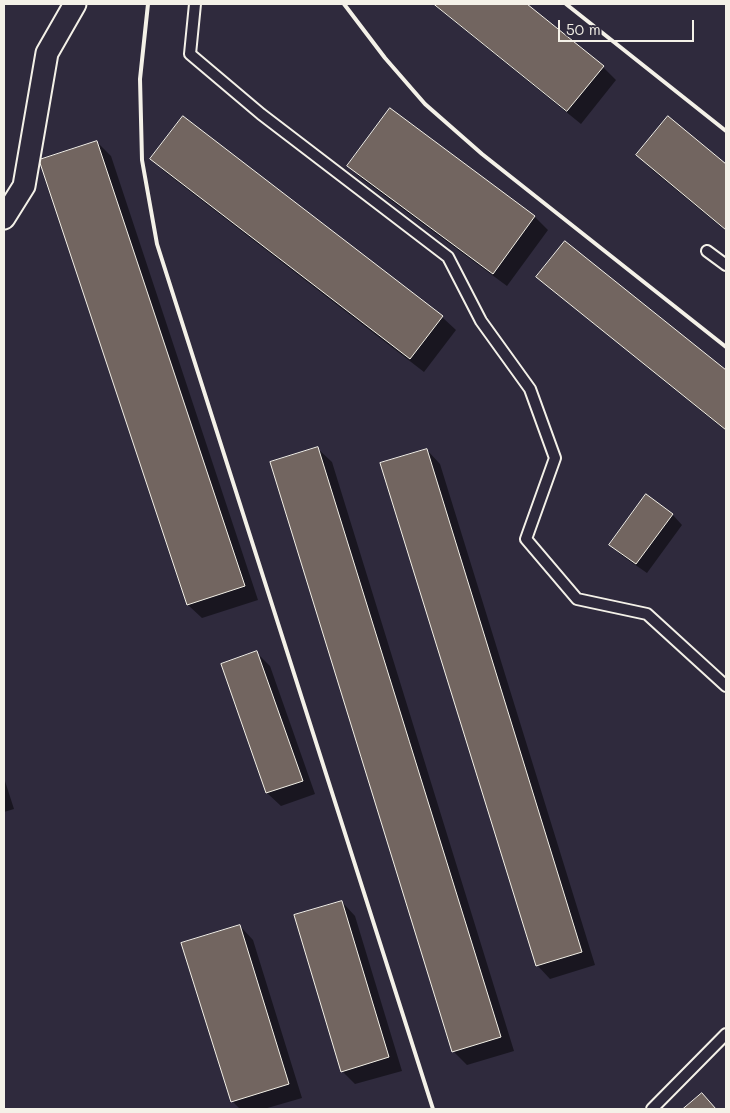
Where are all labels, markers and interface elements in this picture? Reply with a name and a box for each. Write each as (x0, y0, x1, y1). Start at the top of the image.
scale bar (560, 10, 696, 42)
text: 50 m (566, 19, 601, 39)

